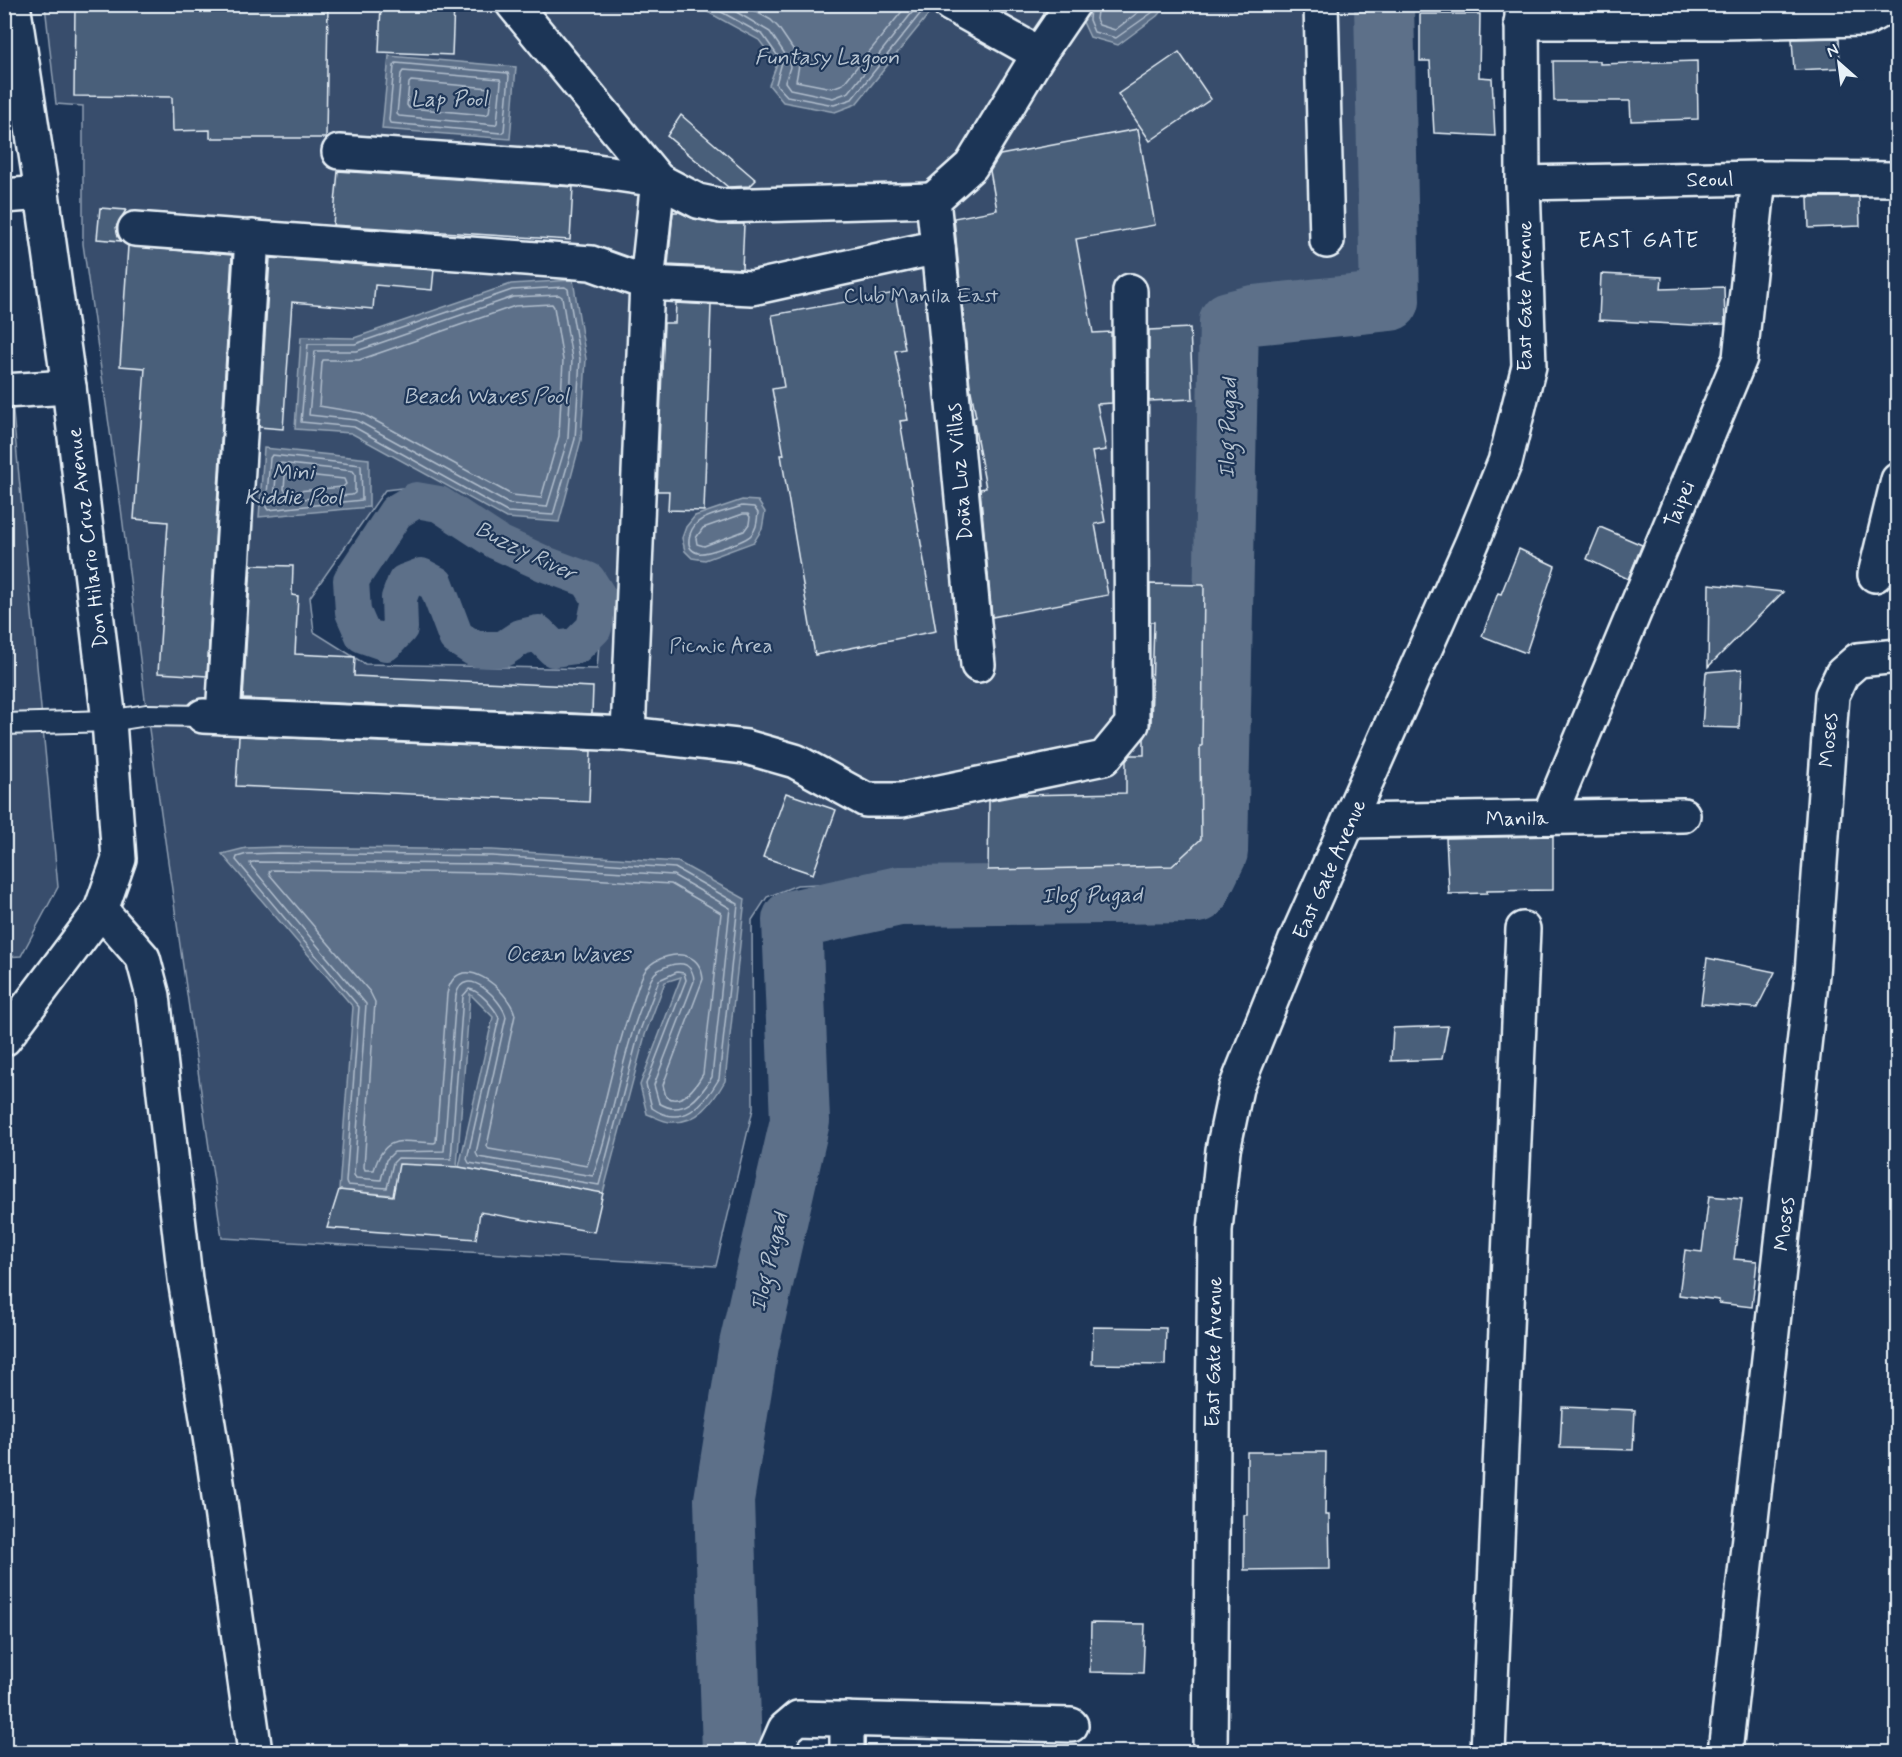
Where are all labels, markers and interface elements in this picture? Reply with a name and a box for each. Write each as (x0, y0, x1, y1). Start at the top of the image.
north arrow (1809, 33, 1869, 93)
text: N (1823, 39, 1842, 63)
water label: Funtasy Lagoon (754, 44, 900, 73)
water label: Lap Pool (410, 86, 489, 114)
street label: Seoul (1686, 166, 1734, 194)
street label: East Gate Avenue (1511, 220, 1539, 372)
district label: EAST GATE (1578, 227, 1700, 255)
park label: Club Manila East (844, 282, 999, 310)
water label: Ilog Pugad (1214, 376, 1247, 479)
water label: Beach Waves Pool (403, 383, 570, 411)
street label: Doña Luz Villas (940, 402, 980, 542)
street label: Don Hilario Cruz Avenue (61, 426, 115, 650)
water label: Mini Kiddie Pool (244, 459, 344, 512)
street label: Taipei (1658, 477, 1702, 532)
water label: Buzzy River (470, 515, 583, 589)
park label: Picnic Area (669, 632, 773, 660)
street label: Moses (1813, 712, 1845, 768)
street label: East Gate Avenue (1286, 795, 1373, 944)
street label: Manila (1485, 804, 1549, 834)
water label: Ilog Pugad (1041, 881, 1145, 914)
water label: Ocean Waves (506, 941, 633, 969)
street label: Moses (1768, 1196, 1802, 1253)
water label: Ilog Pugad (745, 1208, 798, 1315)
street label: East Gate Avenue (1199, 1276, 1229, 1428)

